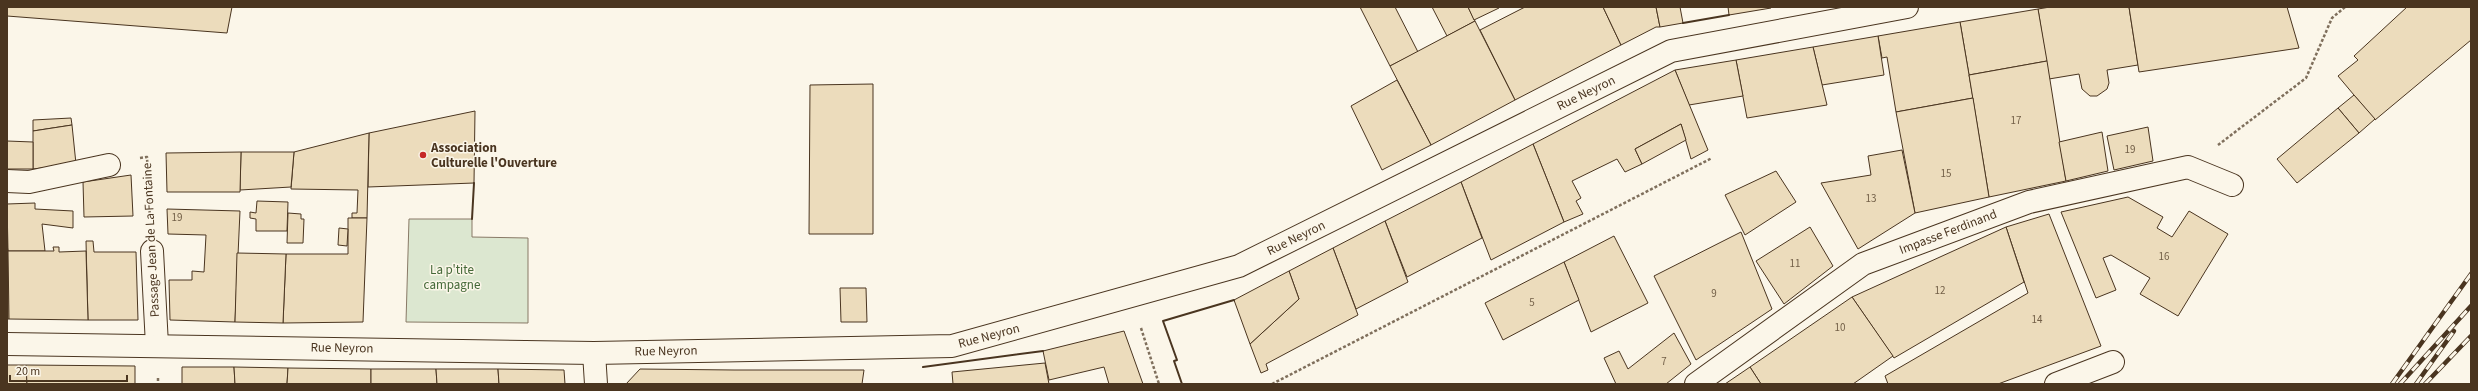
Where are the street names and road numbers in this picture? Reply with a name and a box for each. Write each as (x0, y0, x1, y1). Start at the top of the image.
street label: Rue Neyron (1554, 71, 1618, 115)
street label: Passage Jean de La Fontaine (138, 162, 164, 318)
street label: Impasse Ferdinand (1897, 205, 1999, 259)
street label: Rue Neyron (1264, 216, 1328, 260)
street label: Rue Neyron (956, 319, 1022, 353)
street label: Rue Neyron (310, 338, 374, 358)
street label: Rue Neyron (634, 341, 698, 361)

